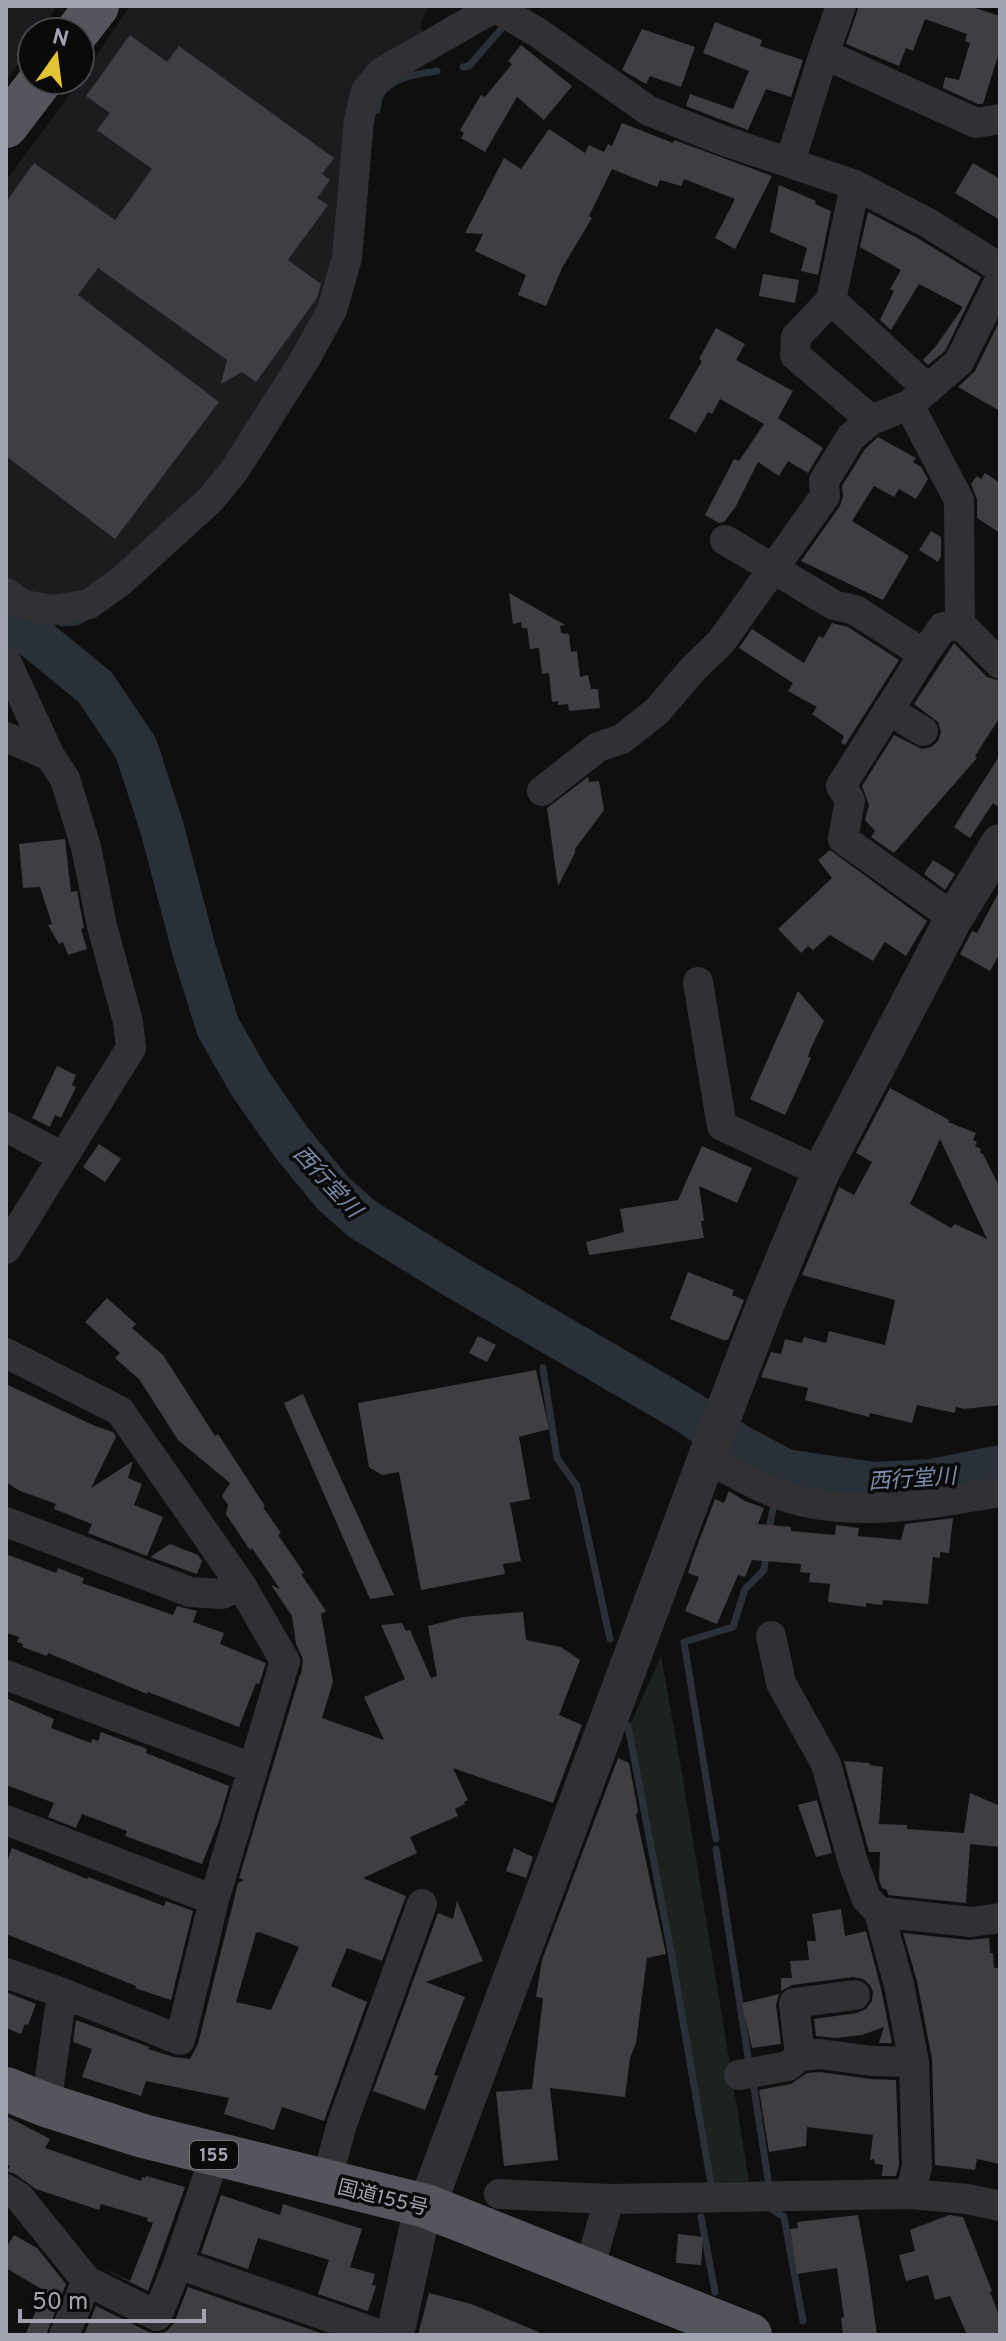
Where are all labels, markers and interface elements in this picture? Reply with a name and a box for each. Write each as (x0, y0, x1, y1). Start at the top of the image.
north arrow (16, 16, 96, 96)
text: N (49, 24, 71, 54)
water label: 西行堂川 (286, 1141, 367, 1226)
water label: 西行堂川 (867, 1464, 959, 1497)
road number: 155 (190, 2141, 238, 2169)
street label: 国道155号 (335, 2175, 430, 2223)
scale bar (20, 2273, 204, 2323)
text: 50 m (32, 2288, 88, 2318)

